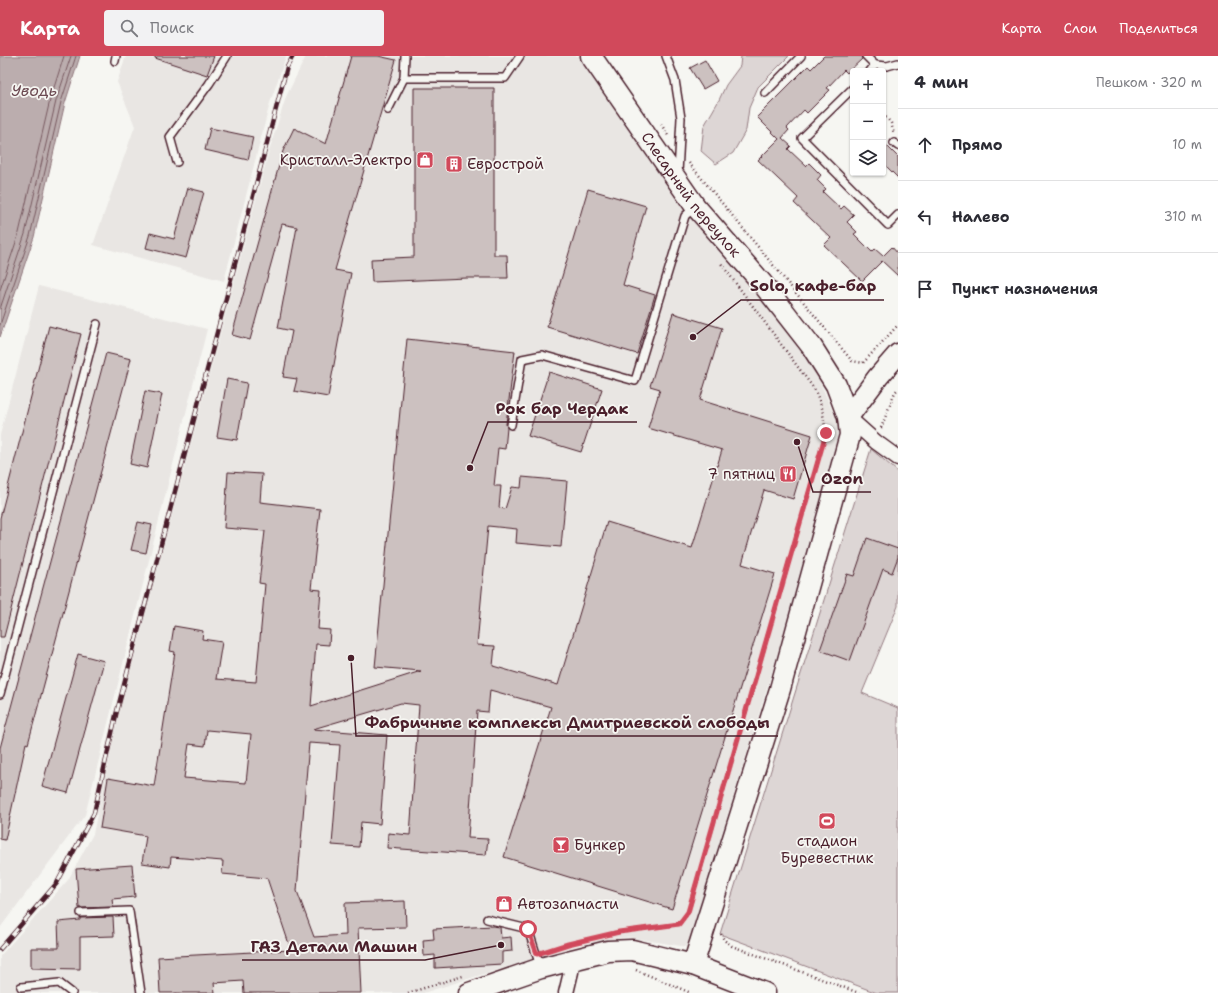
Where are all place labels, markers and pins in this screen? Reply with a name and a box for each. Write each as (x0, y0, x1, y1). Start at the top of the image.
place label: Кристалл-Электро (280, 150, 412, 170)
shop icon: Кристалл-Электро (415, 150, 435, 170)
building icon: Еврострой (444, 154, 464, 174)
place label: Еврострой (467, 154, 544, 174)
callout: Solo, кафе-бар (741, 272, 884, 300)
callout: Рок бар Чердак (488, 394, 637, 422)
place label: 7 пятниц (707, 464, 775, 484)
restaurant icon: 7 пятниц (778, 464, 798, 484)
callout: Ozon (813, 464, 871, 492)
callout: Фабричные комплексы Дмитриевской слободы (356, 708, 778, 736)
sports icon: стадион Буревестник (817, 811, 837, 831)
place label: стадион Буревестник (781, 831, 873, 868)
bar icon: Бункер (551, 835, 571, 855)
place label: Бункер (574, 835, 626, 855)
shop icon: Автозапчасти (494, 894, 514, 914)
place label: Автозапчасти (517, 894, 619, 914)
callout: ГАЗ Детали Машин (242, 932, 425, 960)

